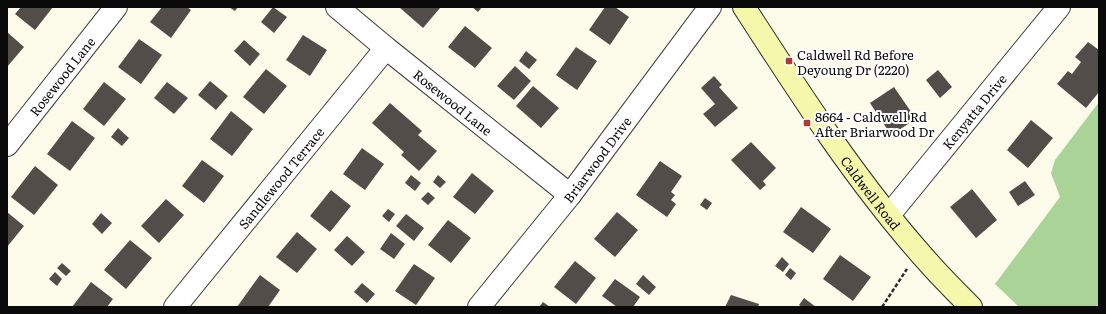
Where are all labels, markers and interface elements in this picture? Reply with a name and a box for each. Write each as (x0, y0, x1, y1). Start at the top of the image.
street label: Rosewood Lane (24, 32, 99, 120)
place label: Caldwell Rd Before Deyoung Dr (2220) (797, 45, 914, 79)
marker: Caldwell Rd Before Deyoung Dr (2220) (784, 56, 794, 66)
street label: Rosewood Lane (410, 64, 497, 139)
street label: Kenyatta Drive (937, 69, 1010, 153)
place label: 8664 - Caldwell Rd After Briarwood Dr (815, 107, 935, 141)
street label: Briarwood Drive (558, 112, 635, 206)
marker: 8664 - Caldwell Rd After Briarwood Dr (802, 118, 812, 128)
street label: Sandlewood Terrace (233, 122, 328, 233)
street label: Caldwell Road (837, 152, 906, 234)

